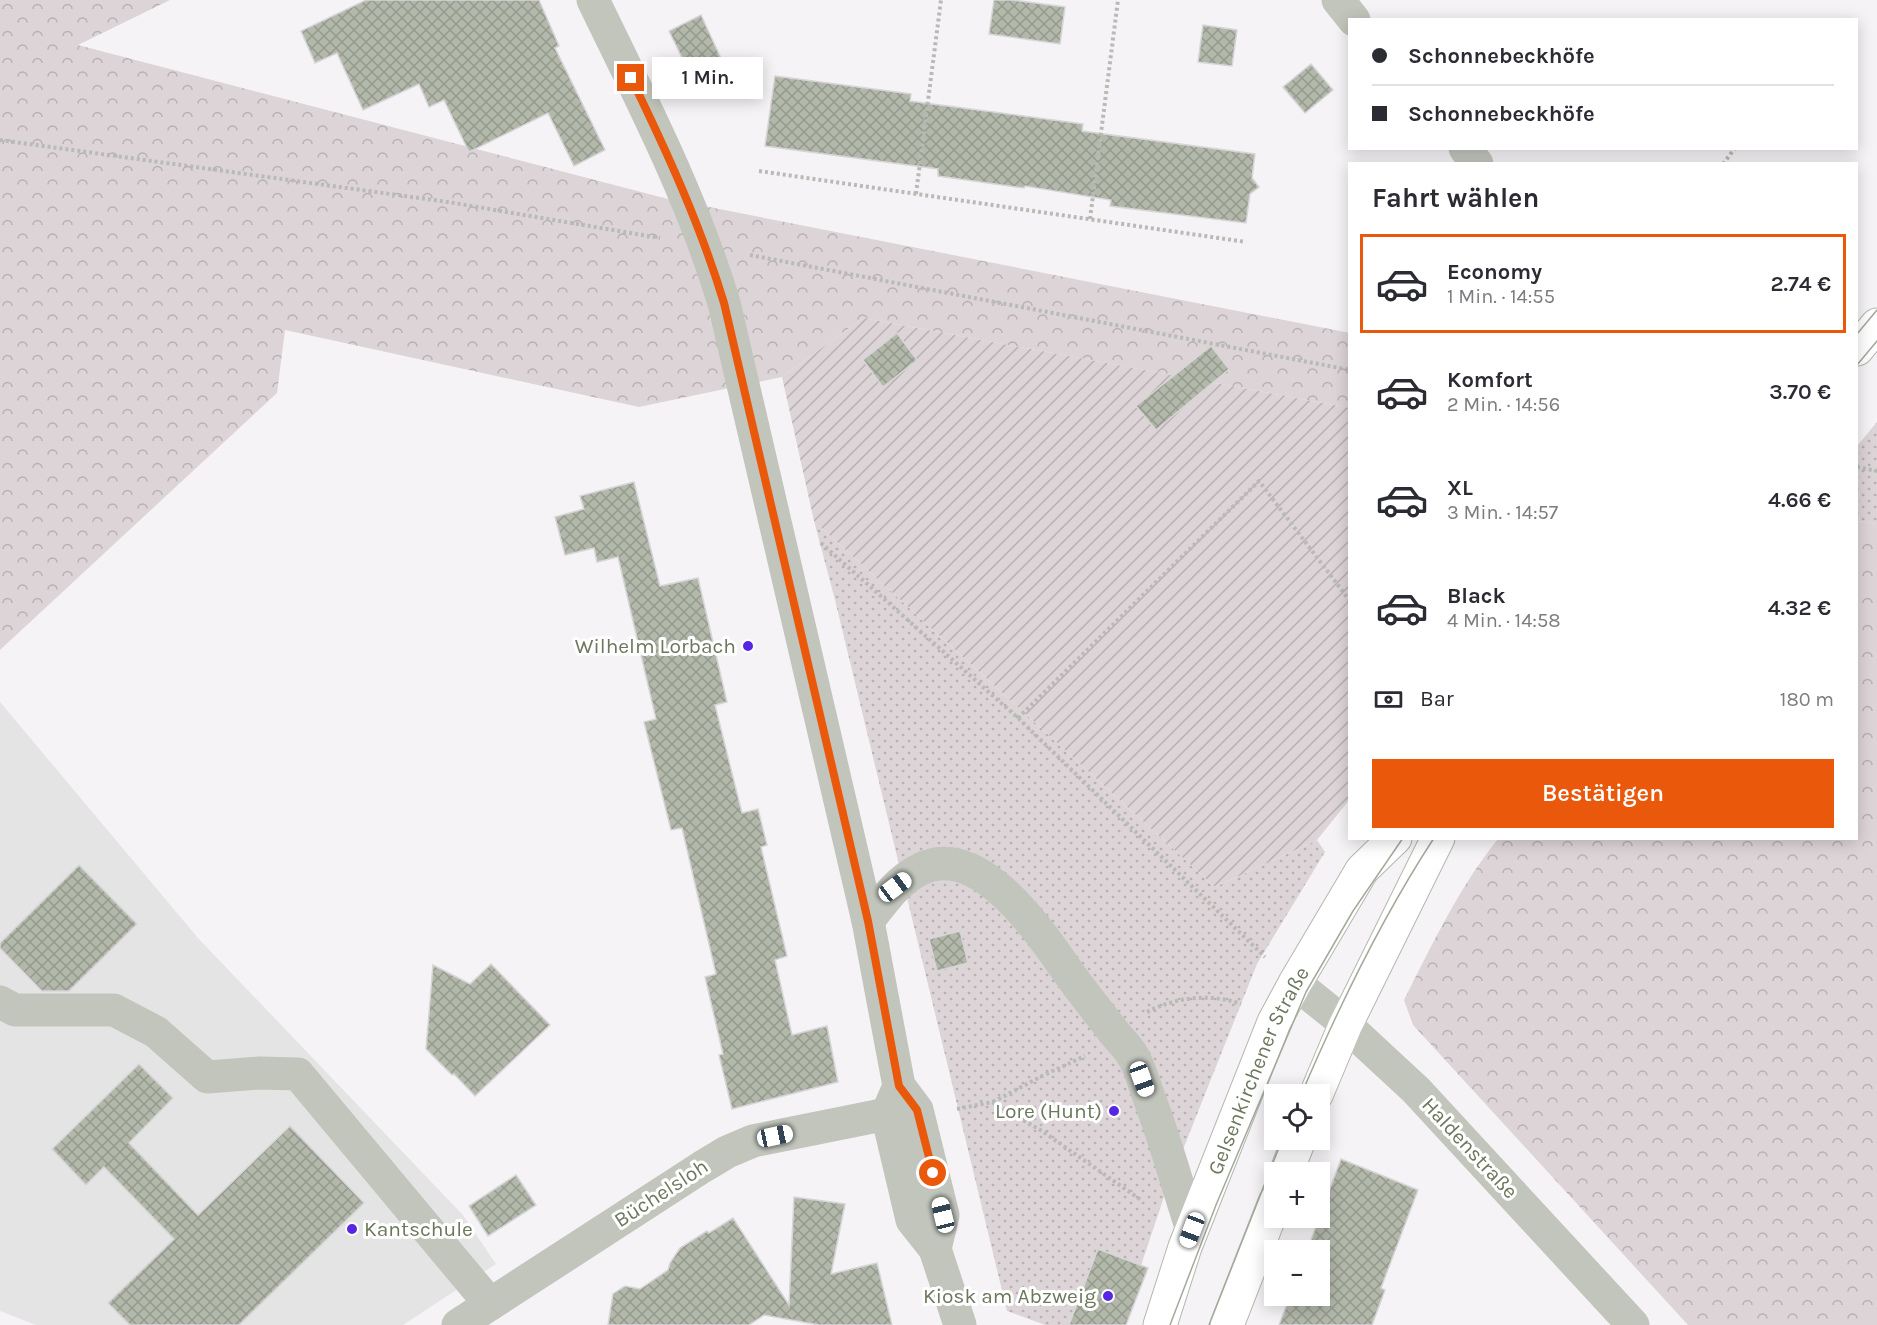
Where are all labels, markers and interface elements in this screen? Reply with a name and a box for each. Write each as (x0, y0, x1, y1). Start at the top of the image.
text: Schonnebeckhöfe (1408, 43, 1595, 69)
callout: 1 Min. (652, 57, 763, 99)
route end (617, 64, 644, 91)
text: 1 Min. (681, 66, 734, 89)
text: Schonnebeckhöfe (1408, 101, 1595, 127)
text: Fahrt wählen (1372, 182, 1539, 214)
icon: car (1375, 257, 1429, 311)
text: Economy (1447, 259, 1542, 285)
text: 2.74 € (1770, 271, 1831, 297)
text: 1 Min. · 14:55 (1447, 285, 1555, 308)
icon: car (1375, 365, 1429, 419)
text: Komfort (1447, 367, 1533, 393)
text: 3.70 € (1769, 379, 1831, 405)
text: 2 Min. · 14:56 (1447, 393, 1560, 416)
icon: car (1375, 473, 1429, 527)
text: XL (1447, 475, 1473, 501)
text: 4.66 € (1768, 487, 1831, 513)
text: 3 Min. · 14:57 (1447, 501, 1558, 524)
icon: car (1375, 581, 1429, 635)
text: Black (1447, 583, 1506, 609)
text: 4.32 € (1768, 595, 1831, 621)
text: 4 Min. · 14:58 (1447, 609, 1561, 632)
place label: Wilhelm Lorbach (575, 634, 736, 658)
marker: Wilhelm Lorbach (741, 639, 755, 653)
icon: cash (1372, 683, 1405, 716)
text: Bar (1420, 686, 1454, 712)
text: 180 m (1780, 688, 1834, 711)
button: Bestätigen (1372, 759, 1834, 828)
car (875, 869, 915, 905)
street label: Gelsenkirchener Straße (1203, 962, 1314, 1178)
car (1127, 1059, 1157, 1099)
map controls (1264, 1084, 1330, 1306)
button: locate (1264, 1084, 1330, 1150)
street label: Haldenstraße (1417, 1093, 1523, 1203)
place label: Lore (Hunt) (995, 1099, 1102, 1123)
marker: Lore (Hunt) (1107, 1104, 1121, 1118)
car (756, 1123, 794, 1149)
street label: Büchelsloh (610, 1154, 712, 1232)
route start (919, 1159, 946, 1186)
button: + (1264, 1162, 1330, 1228)
car (930, 1195, 956, 1235)
car (1177, 1210, 1207, 1250)
place label: Kantschule (364, 1217, 473, 1241)
marker: Kantschule (345, 1222, 359, 1236)
button: − (1264, 1240, 1330, 1306)
place label: Kiosk am Abzweig (923, 1284, 1096, 1308)
marker: Kiosk am Abzweig (1101, 1289, 1115, 1303)

